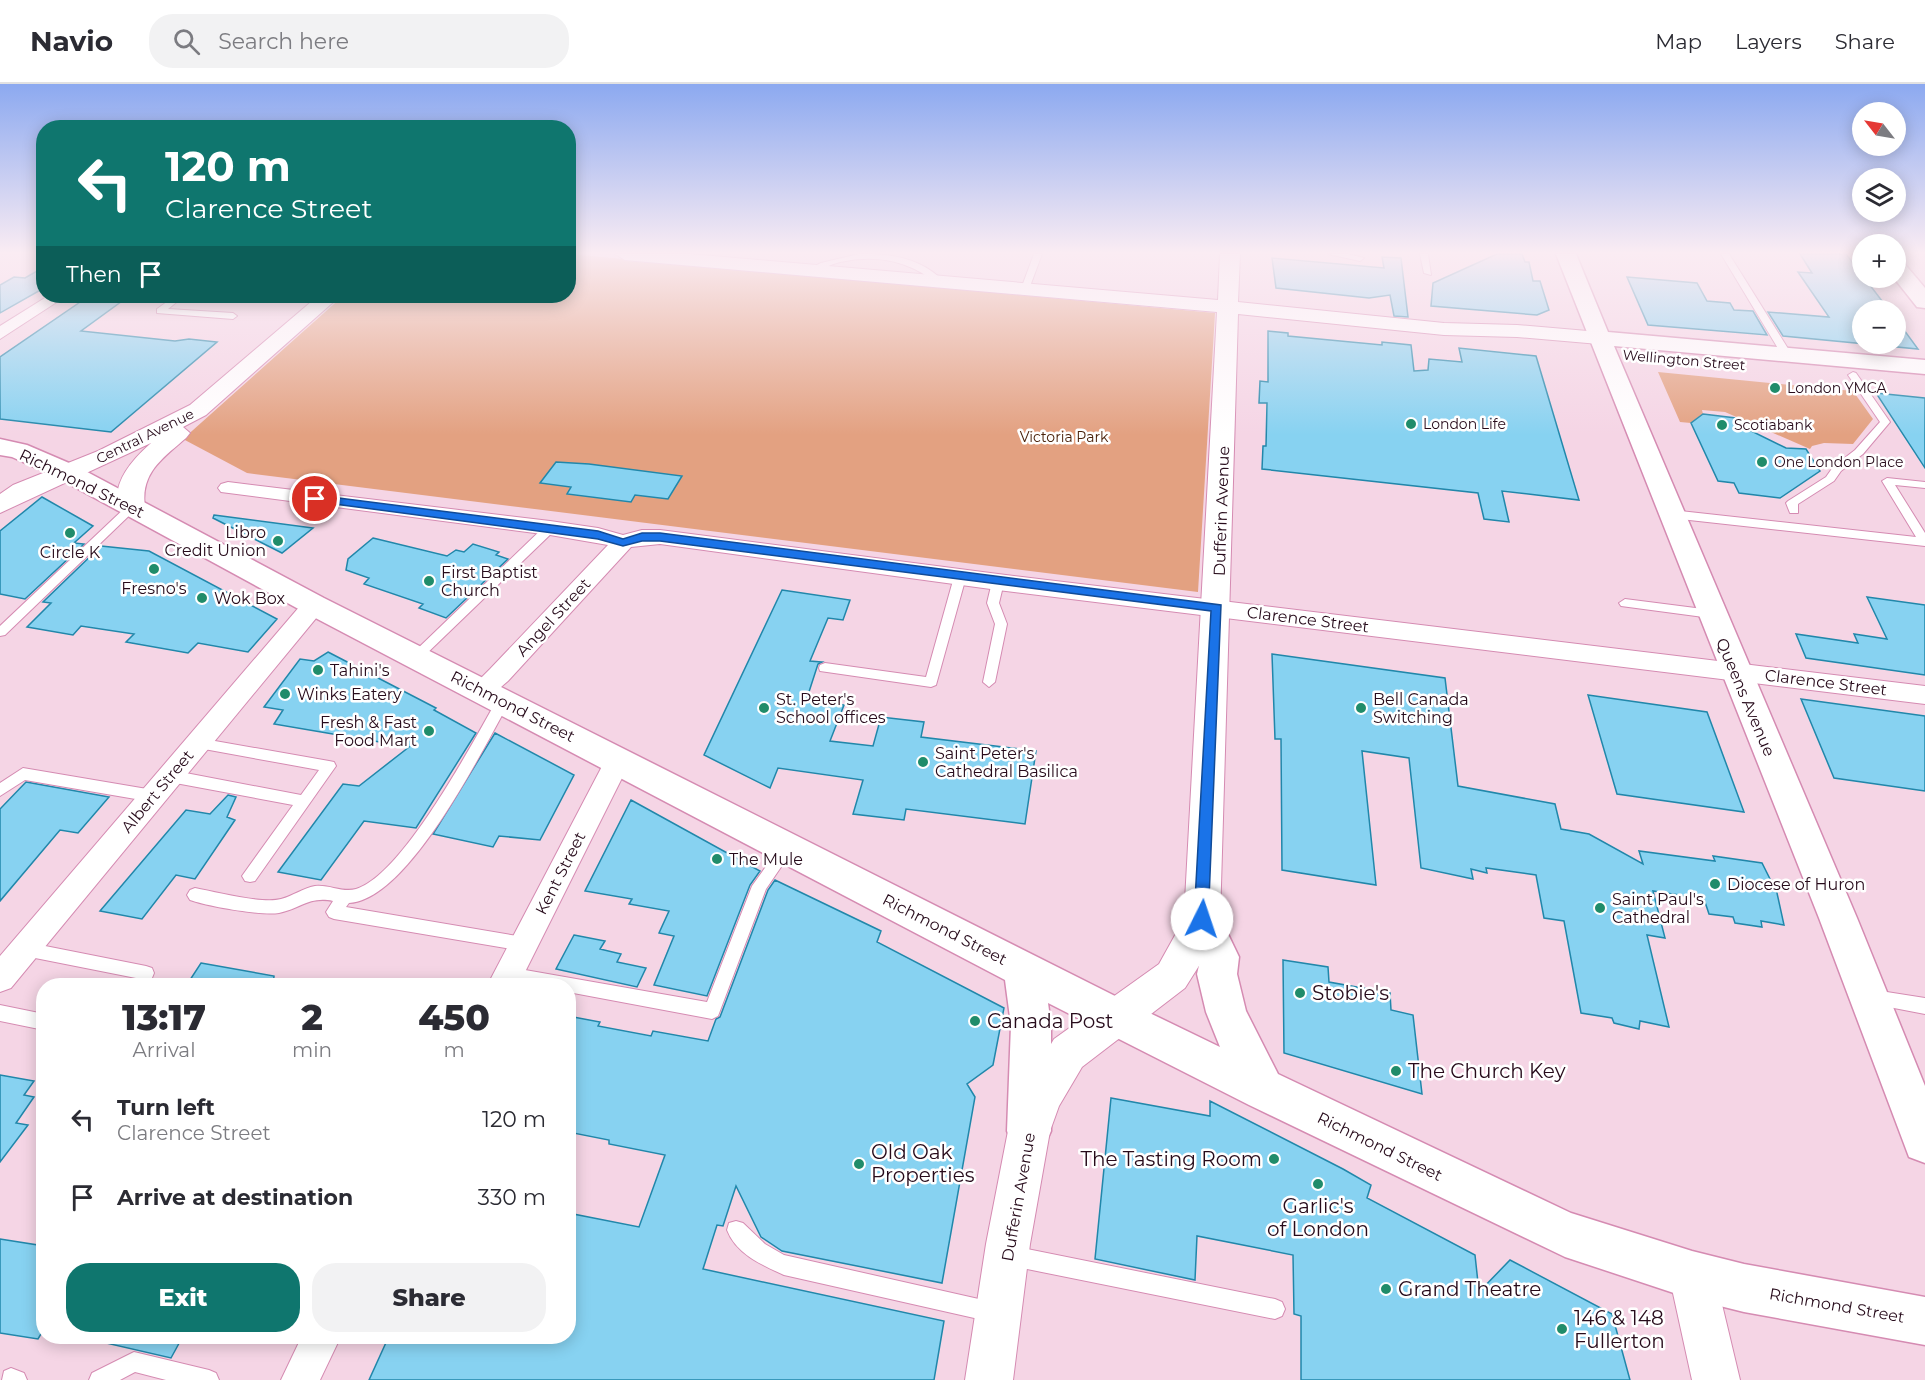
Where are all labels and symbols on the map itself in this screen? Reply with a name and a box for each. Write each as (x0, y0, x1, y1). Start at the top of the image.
north arrow (1852, 102, 1906, 156)
street label: Wellington Street (1622, 346, 1746, 374)
place label: London YMCA (1787, 379, 1888, 397)
marker: London YMCA (1768, 381, 1782, 395)
street label: Central Avenue (93, 405, 197, 467)
place label: London Life (1423, 415, 1506, 433)
place label: Scotiabank (1734, 416, 1813, 434)
marker: London Life (1404, 417, 1418, 431)
marker: Scotiabank (1715, 418, 1729, 432)
park label: Victoria Park (1020, 428, 1109, 446)
street label: Richmond Street (16, 445, 148, 522)
street label: Dufferin Avenue (1210, 446, 1233, 576)
place label: One London Place (1774, 453, 1903, 471)
marker: One London Place (1755, 455, 1769, 469)
pin (289, 473, 340, 524)
place label: Libro Credit Union (164, 523, 266, 560)
marker: Circle K (63, 526, 77, 540)
marker: Libro Credit Union (271, 534, 285, 548)
place label: Circle K (40, 543, 101, 562)
marker: Fresno's (147, 562, 161, 576)
place label: First Baptist Church (441, 563, 538, 600)
marker: First Baptist Church (422, 574, 436, 588)
street label: Angel Street (512, 574, 595, 660)
place label: Fresno's (121, 579, 187, 598)
place label: Wok Box (214, 589, 286, 608)
marker: Wok Box (195, 591, 209, 605)
street label: Clarence Street (1246, 603, 1371, 636)
street label: Queens Avenue (1712, 635, 1779, 759)
place label: Tahini's (330, 661, 390, 680)
marker: Tahini's (311, 663, 325, 677)
street label: Clarence Street (1764, 666, 1889, 699)
street label: Richmond Street (448, 667, 578, 746)
place label: Winks Eatery (297, 685, 402, 704)
marker: Winks Eatery (278, 687, 292, 701)
place label: St. Peter's School offices (776, 690, 886, 727)
place label: Bell Canada Switching (1373, 690, 1469, 727)
marker: St. Peter's School offices (757, 701, 771, 715)
marker: Bell Canada Switching (1354, 701, 1368, 715)
place label: Fresh & Fast Food Mart (320, 713, 418, 750)
marker: Fresh & Fast Food Mart (422, 724, 436, 738)
place label: Saint Peter's Cathedral Basilica (935, 744, 1078, 781)
street label: Albert Street (117, 746, 198, 837)
marker: Saint Peter's Cathedral Basilica (916, 755, 930, 769)
street label: Kent Street (531, 828, 590, 918)
place label: The Mule (729, 850, 803, 869)
marker: The Mule (710, 852, 724, 866)
place label: Diocese of Huron (1727, 875, 1865, 894)
marker: Diocese of Huron (1708, 877, 1722, 891)
position arrow (1170, 887, 1234, 951)
street label: Richmond Street (880, 890, 1010, 969)
place label: Saint Paul's Cathedral (1612, 890, 1704, 927)
marker: Saint Paul's Cathedral (1593, 901, 1607, 915)
place label: Stobie's (1312, 981, 1389, 1005)
marker: Stobie's (1293, 986, 1307, 1000)
place label: Canada Post (987, 1009, 1113, 1033)
marker: Canada Post (968, 1014, 982, 1028)
place label: The Church Key (1408, 1059, 1566, 1083)
marker: The Church Key (1389, 1064, 1403, 1078)
street label: Richmond Street (1314, 1108, 1446, 1185)
street label: Dufferin Avenue (998, 1131, 1039, 1263)
place label: Old Oak Properties (871, 1140, 975, 1187)
place label: The Tasting Room (1080, 1147, 1262, 1171)
marker: The Tasting Room (1267, 1152, 1281, 1166)
marker: Old Oak Properties (852, 1157, 866, 1171)
marker: Garlic's of London (1311, 1177, 1325, 1191)
place label: Garlic's of London (1267, 1194, 1369, 1241)
place label: Grand Theatre (1398, 1277, 1541, 1301)
marker: Grand Theatre (1379, 1282, 1393, 1296)
street label: Richmond Street (1768, 1284, 1906, 1327)
place label: 146 & 148 Fullerton (1574, 1306, 1665, 1353)
marker: 146 & 148 Fullerton (1555, 1322, 1569, 1336)

